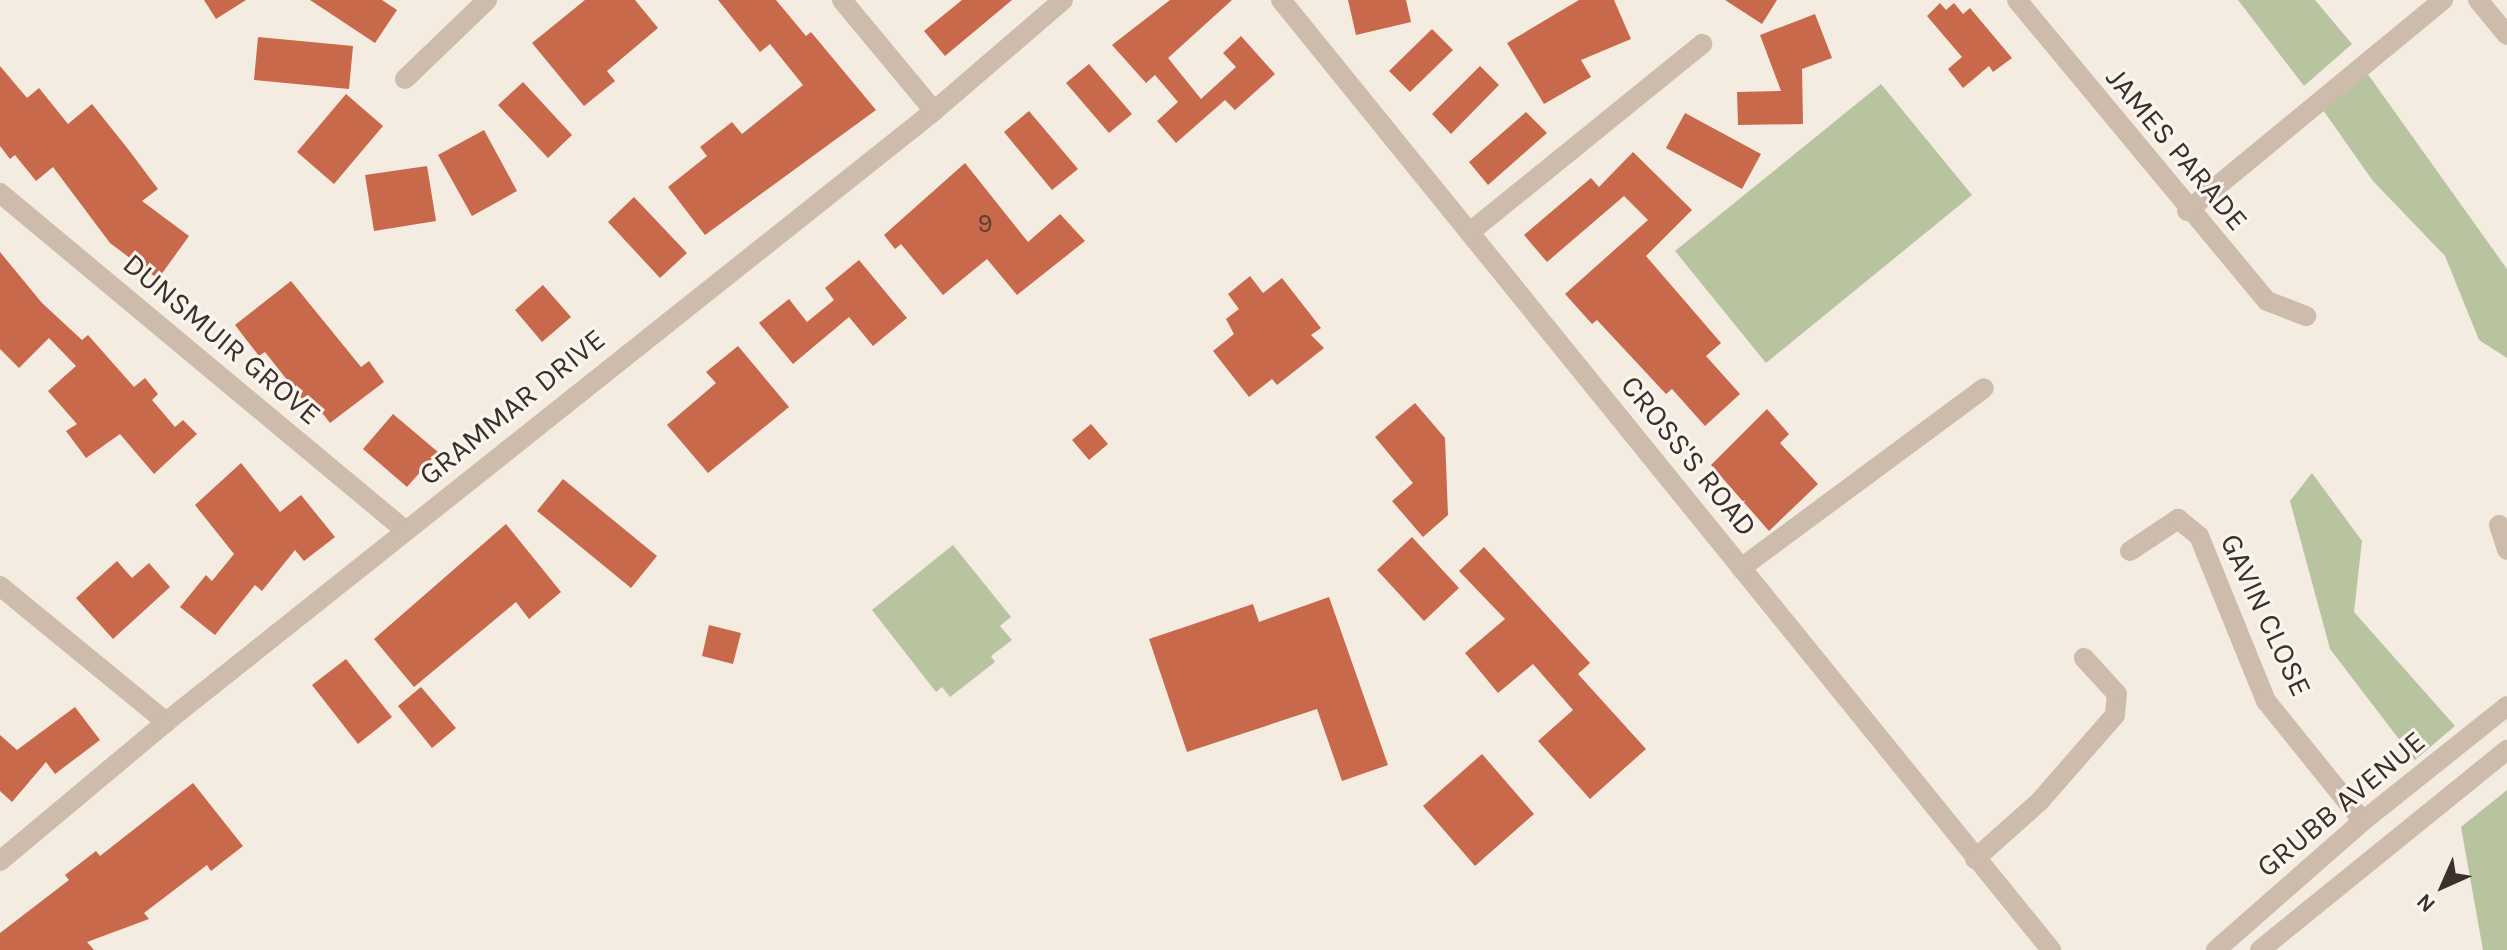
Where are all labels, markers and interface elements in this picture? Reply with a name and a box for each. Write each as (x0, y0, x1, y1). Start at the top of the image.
street label: JAMES PARADE (2098, 60, 2256, 238)
house number: 9 (977, 208, 993, 240)
street label: DUNSMUIR GROVE (116, 246, 328, 432)
street label: GRAMMAR DRIVE (412, 321, 612, 493)
street label: CROSS'S ROAD (1613, 368, 1765, 544)
street label: GAVIN CLOSE (2213, 528, 2319, 702)
street label: GRUBB AVENUE (2249, 723, 2433, 885)
north arrow (2403, 846, 2483, 926)
text: N (2411, 888, 2441, 918)

